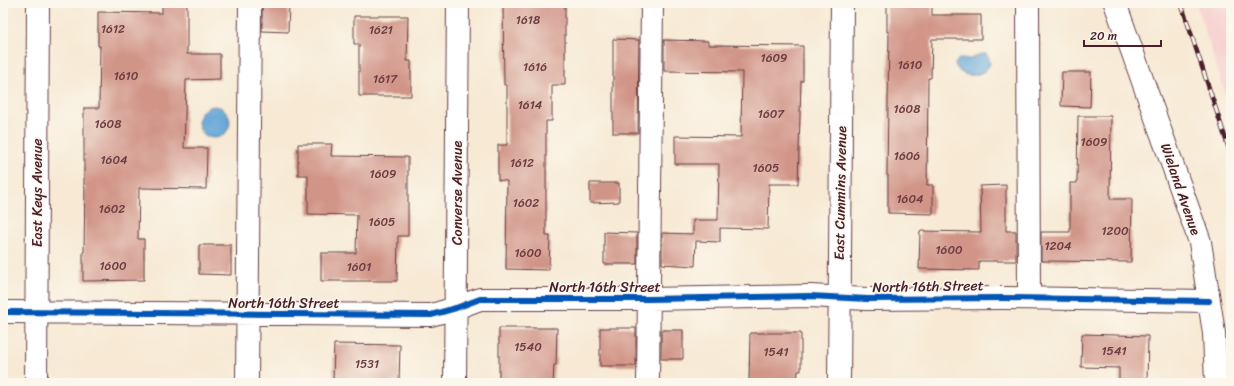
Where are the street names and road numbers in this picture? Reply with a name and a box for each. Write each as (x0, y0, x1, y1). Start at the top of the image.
street label: East Cummins Avenue (827, 125, 854, 260)
street label: East Keys Avenue (25, 139, 50, 247)
street label: Wieland Avenue (1153, 140, 1208, 239)
street label: Converse Avenue (445, 141, 470, 245)
street label: North 16th Street (872, 273, 984, 300)
street label: North 16th Street (549, 275, 661, 300)
street label: North 16th Street (228, 291, 340, 316)

